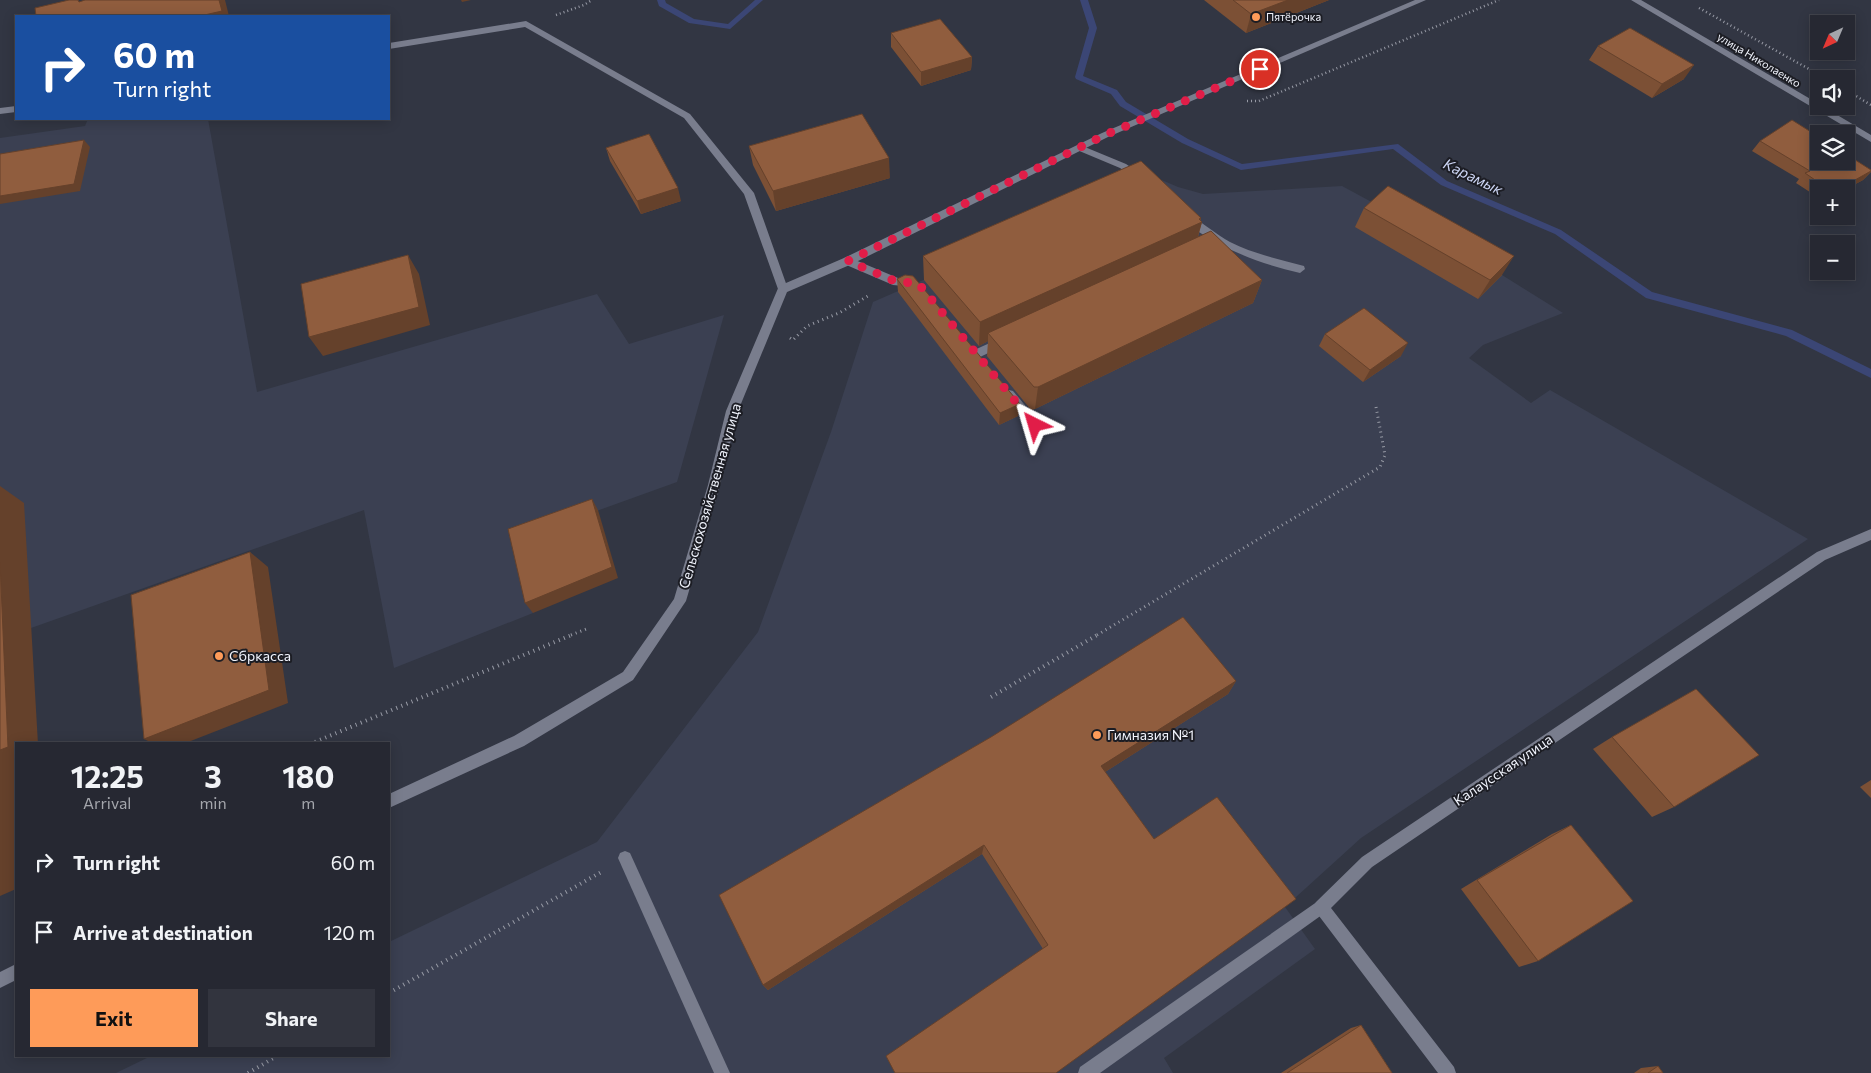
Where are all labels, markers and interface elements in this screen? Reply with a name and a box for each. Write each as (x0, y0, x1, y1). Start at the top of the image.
place label: Пятёрочка (1266, 10, 1321, 23)
marker: Пятёрочка (1250, 11, 1262, 23)
north arrow (1810, 15, 1855, 60)
map controls (1810, 15, 1855, 280)
street label: улица Николаенко (1715, 29, 1804, 90)
text: 60 m (113, 32, 195, 75)
icon: right (30, 35, 95, 100)
pin (1239, 48, 1281, 90)
icon: arrive (1246, 55, 1274, 83)
button: sound (1810, 70, 1855, 115)
text: Turn right (113, 75, 211, 102)
button: layers (1810, 125, 1855, 170)
water label: Карамык (1441, 154, 1507, 199)
button: + (1810, 180, 1855, 225)
button: − (1810, 235, 1855, 280)
position arrow (1008, 398, 1060, 450)
street label: Сельскохозяйственная улица (675, 401, 744, 590)
place label: Сбркасса (229, 647, 291, 664)
marker: Сбркасса (213, 650, 225, 662)
place label: Гимназия №1 (1107, 726, 1194, 743)
marker: Гимназия №1 (1091, 729, 1103, 741)
street label: Калаусская улица (1450, 730, 1555, 809)
text: 12:25 (71, 757, 144, 794)
text: 3 (204, 757, 222, 794)
text: 180 (282, 757, 334, 794)
text: Arrival (83, 793, 131, 812)
text: min (199, 793, 227, 812)
text: m (301, 793, 315, 812)
icon: right (30, 848, 58, 876)
text: Turn right (73, 851, 160, 874)
text: 60 m (331, 851, 375, 874)
icon: arrive (30, 918, 58, 946)
text: Arrive at destination (73, 921, 253, 944)
text: 120 m (324, 921, 375, 944)
button: Exit (30, 989, 198, 1047)
button: Share (208, 989, 375, 1047)

